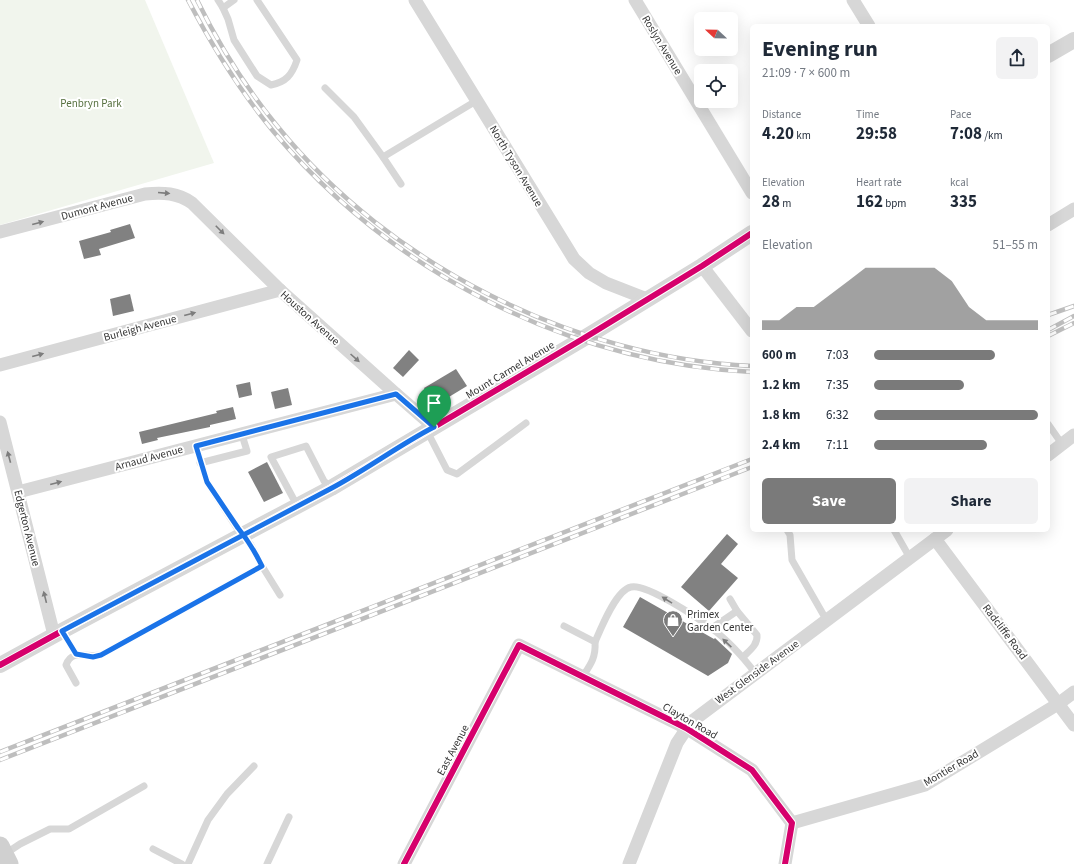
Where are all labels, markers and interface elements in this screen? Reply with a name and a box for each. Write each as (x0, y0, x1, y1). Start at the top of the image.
north arrow (694, 12, 738, 56)
map controls (694, 12, 738, 108)
street label: Roslyn Avenue (638, 13, 686, 78)
text: Evening run (762, 33, 878, 65)
button: share (996, 37, 1038, 79)
button: locate (694, 64, 738, 108)
text: 21:09 · 7 × 600 m (762, 64, 850, 82)
park label: Penbryn Park (60, 96, 122, 111)
text: Distance (762, 107, 801, 122)
text: Time (856, 107, 879, 122)
text: Pace (950, 107, 972, 122)
text: 4.20 (762, 122, 794, 146)
text: 29:58 (856, 122, 897, 146)
text: 7:08 (950, 122, 982, 146)
street label: North Tyson Avenue (486, 123, 546, 210)
text: km (794, 128, 811, 143)
text: /km (982, 128, 1003, 143)
text: Elevation (762, 175, 805, 190)
text: Heart rate (856, 175, 902, 190)
text: kcal (950, 175, 969, 190)
street label: Dumont Avenue (59, 190, 135, 224)
one-way arrow (158, 190, 170, 197)
text: 28 (762, 190, 780, 214)
text: 162 (856, 190, 883, 214)
text: 335 (950, 190, 977, 214)
text: m (780, 196, 791, 211)
text: bpm (883, 196, 906, 211)
one-way arrow (31, 219, 44, 225)
one-way arrow (215, 225, 225, 235)
text: Elevation (762, 236, 813, 254)
text: 51–55 m (993, 236, 1038, 254)
street label: Houston Avenue (277, 287, 343, 349)
street label: Burleigh Avenue (102, 311, 179, 345)
one-way arrow (185, 311, 197, 317)
street label: Mount Carmel Avenue (463, 337, 558, 402)
text: 600 m (762, 346, 796, 364)
text: 7:03 (826, 346, 849, 364)
one-way arrow (31, 351, 44, 357)
one-way arrow (350, 353, 360, 363)
text: 1.2 km (762, 376, 801, 394)
text: 7:35 (826, 376, 849, 394)
pin (417, 386, 451, 427)
icon: arrive (423, 392, 445, 414)
text: 1.8 km (762, 406, 801, 424)
text: 6:32 (826, 406, 849, 424)
text: 2.4 km (762, 436, 801, 454)
text: 7:11 (826, 436, 849, 454)
street label: Arnaud Avenue (113, 442, 185, 474)
one-way arrow (6, 451, 12, 463)
button: Save (762, 478, 896, 524)
button: Share (904, 478, 1038, 524)
one-way arrow (50, 479, 62, 485)
street label: Edgerton Avenue (10, 488, 44, 568)
one-way arrow (42, 591, 48, 603)
one-way arrow (662, 596, 672, 604)
street label: Radcliffe Road (979, 601, 1031, 663)
place label: Primex Garden Center (687, 607, 754, 635)
shop icon: Primex Garden Center (662, 609, 684, 637)
street label: West Glenside Avenue (712, 636, 802, 708)
one-way arrow (722, 638, 732, 647)
street label: Clayton Road (660, 699, 720, 743)
street label: East Avenue (433, 721, 473, 778)
street label: Montier Road (921, 746, 981, 790)

